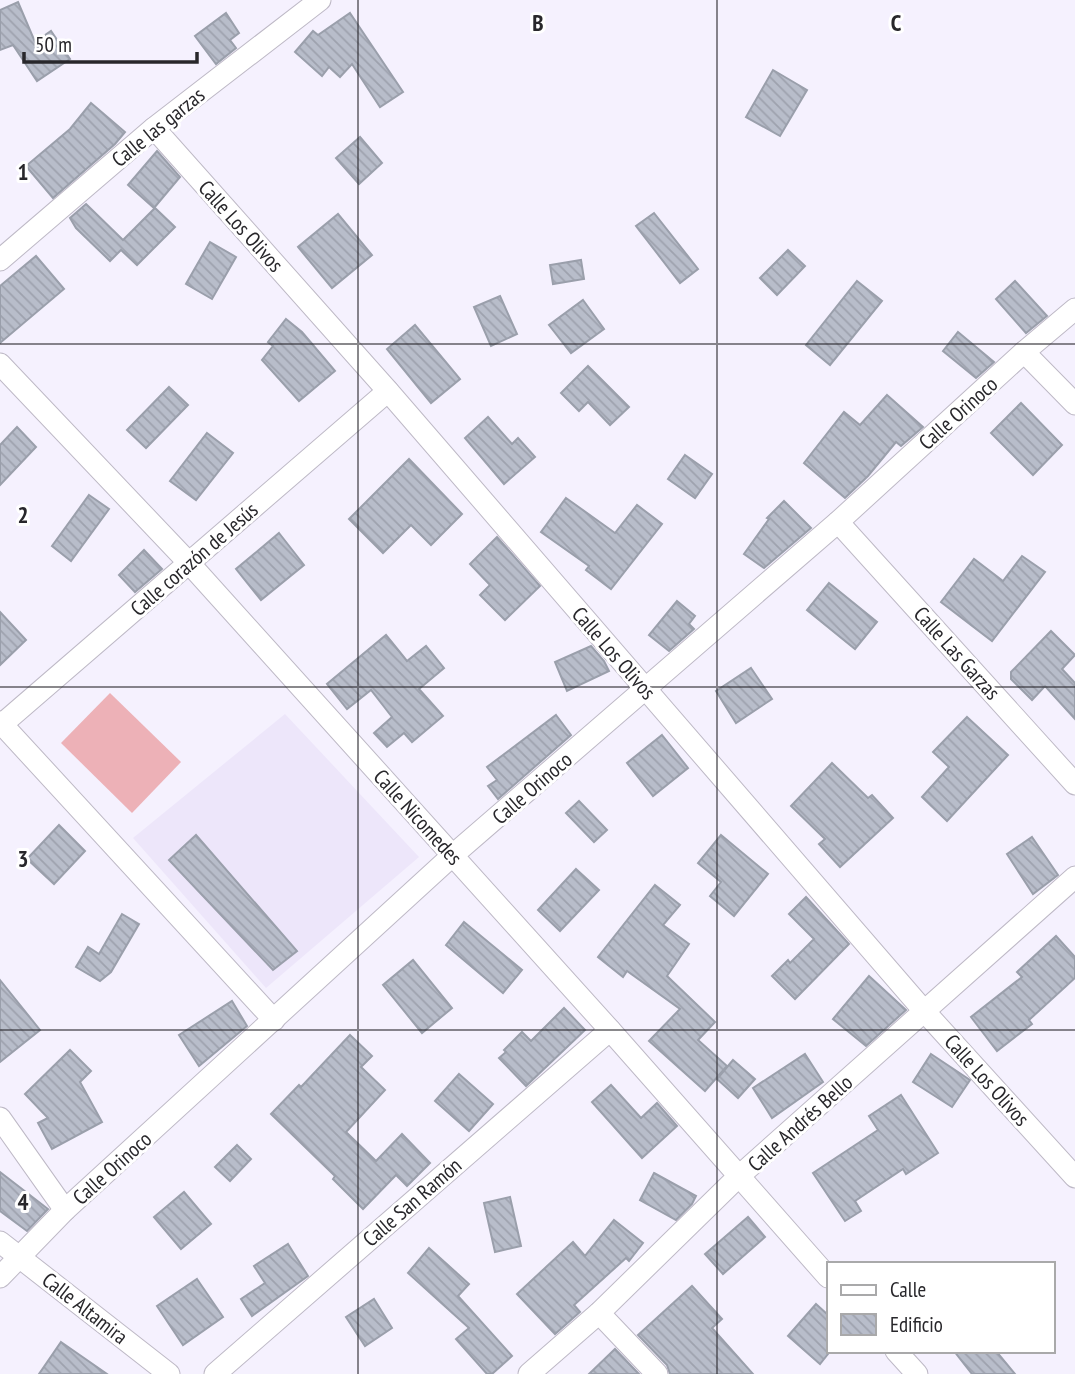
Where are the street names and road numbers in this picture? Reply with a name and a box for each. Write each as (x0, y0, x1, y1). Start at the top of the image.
street label: Calle las garzas (106, 81, 210, 173)
street label: Calle Los Olivos (193, 174, 289, 278)
street label: Calle Orinoco (913, 371, 1003, 455)
street label: Calle corazón de Jesús (125, 496, 263, 622)
street label: Calle Los Olivos (566, 601, 662, 705)
street label: Calle Las Garzas (908, 601, 1006, 705)
street label: Calle Orinoco (487, 746, 577, 830)
street label: Calle Nicomedes (368, 763, 468, 871)
street label: Calle Los Olivos (939, 1028, 1035, 1132)
street label: Calle Andrés Bello (742, 1069, 858, 1177)
street label: Calle Orinoco (67, 1126, 157, 1210)
street label: Calle San Ramón (357, 1152, 467, 1252)
street label: Calle Altamira (37, 1266, 133, 1350)

